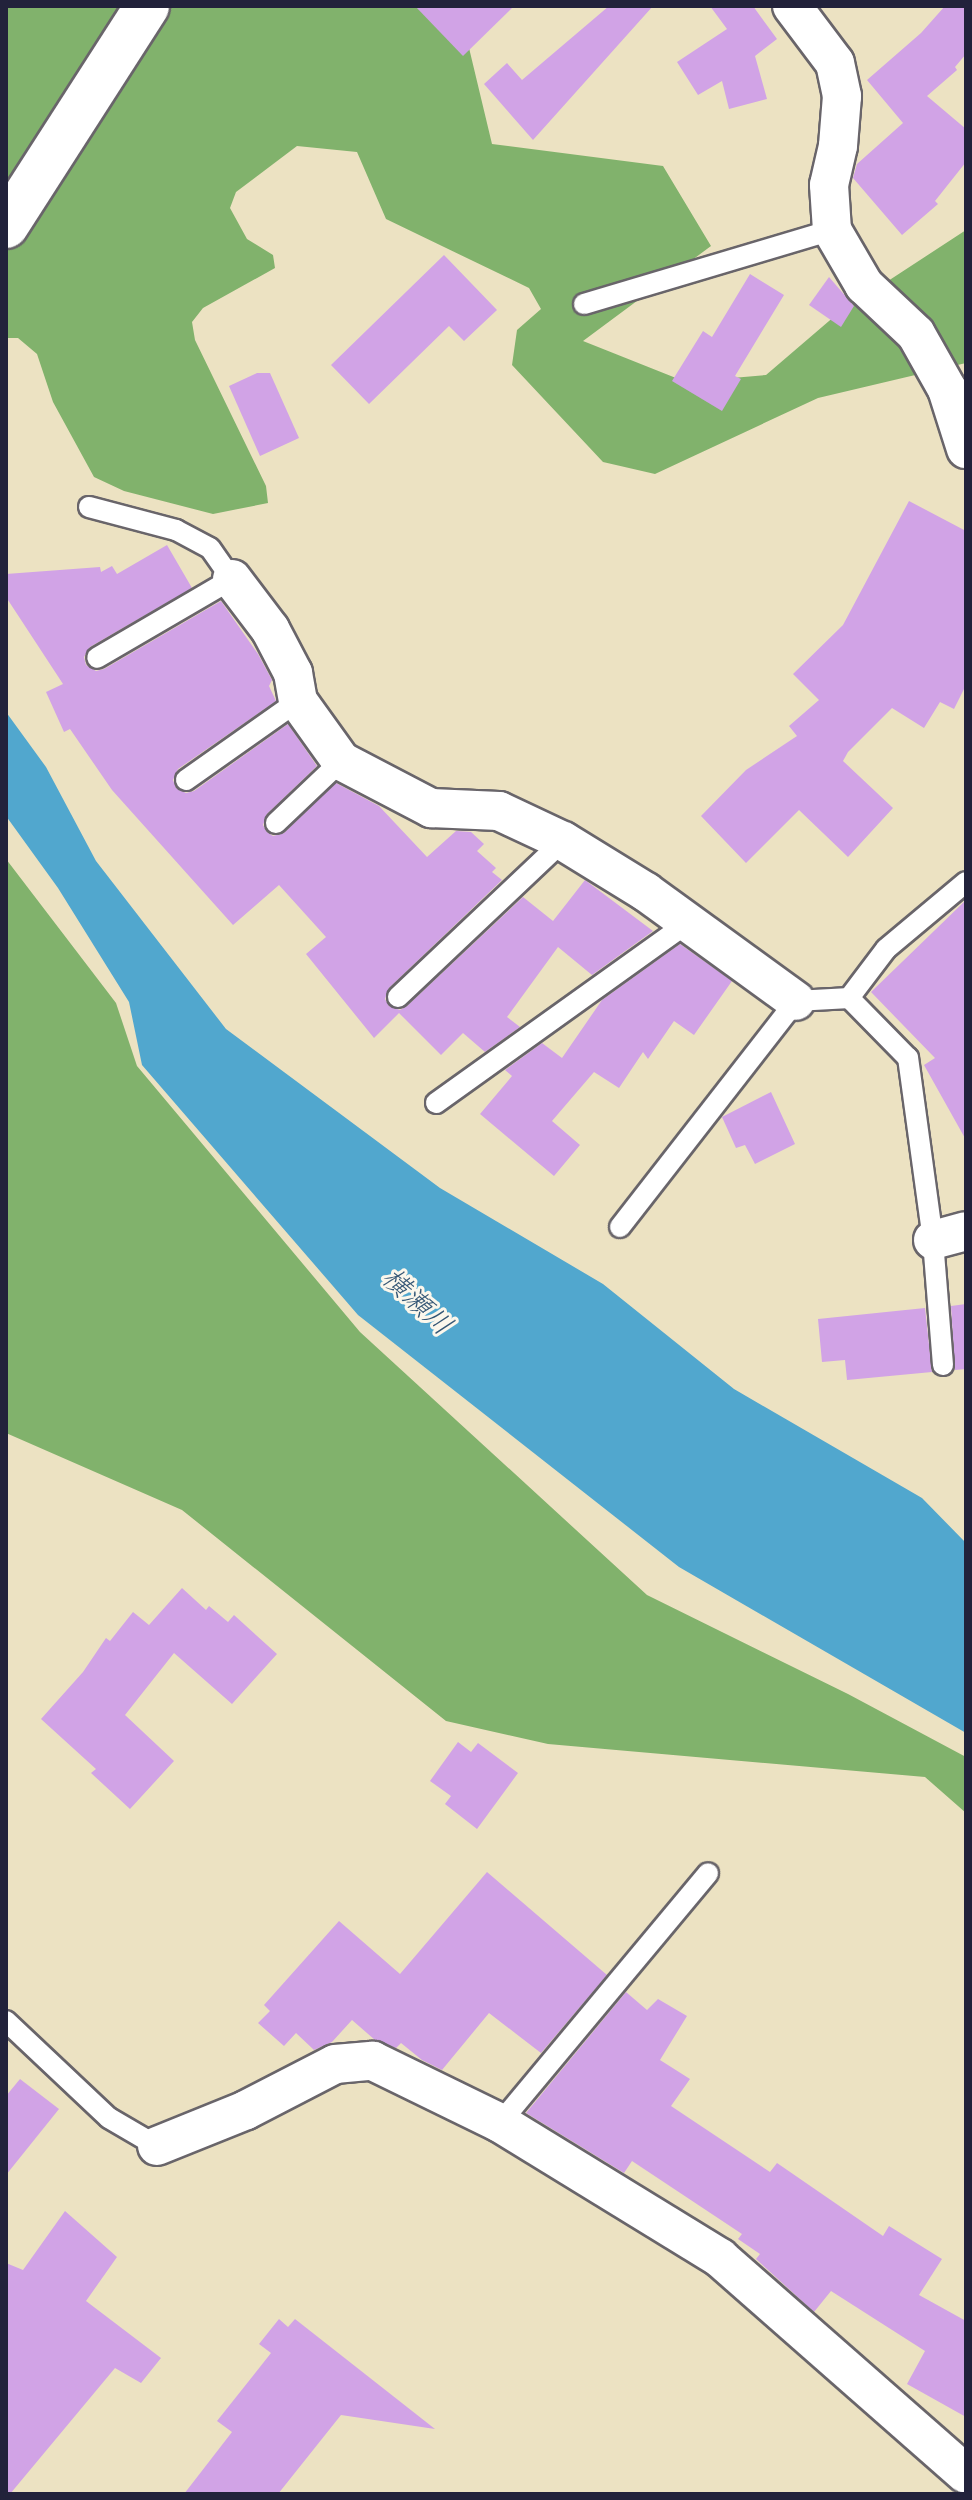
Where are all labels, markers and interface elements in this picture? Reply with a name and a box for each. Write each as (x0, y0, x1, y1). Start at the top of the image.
water label: 横瀬川 (374, 1262, 458, 1344)

